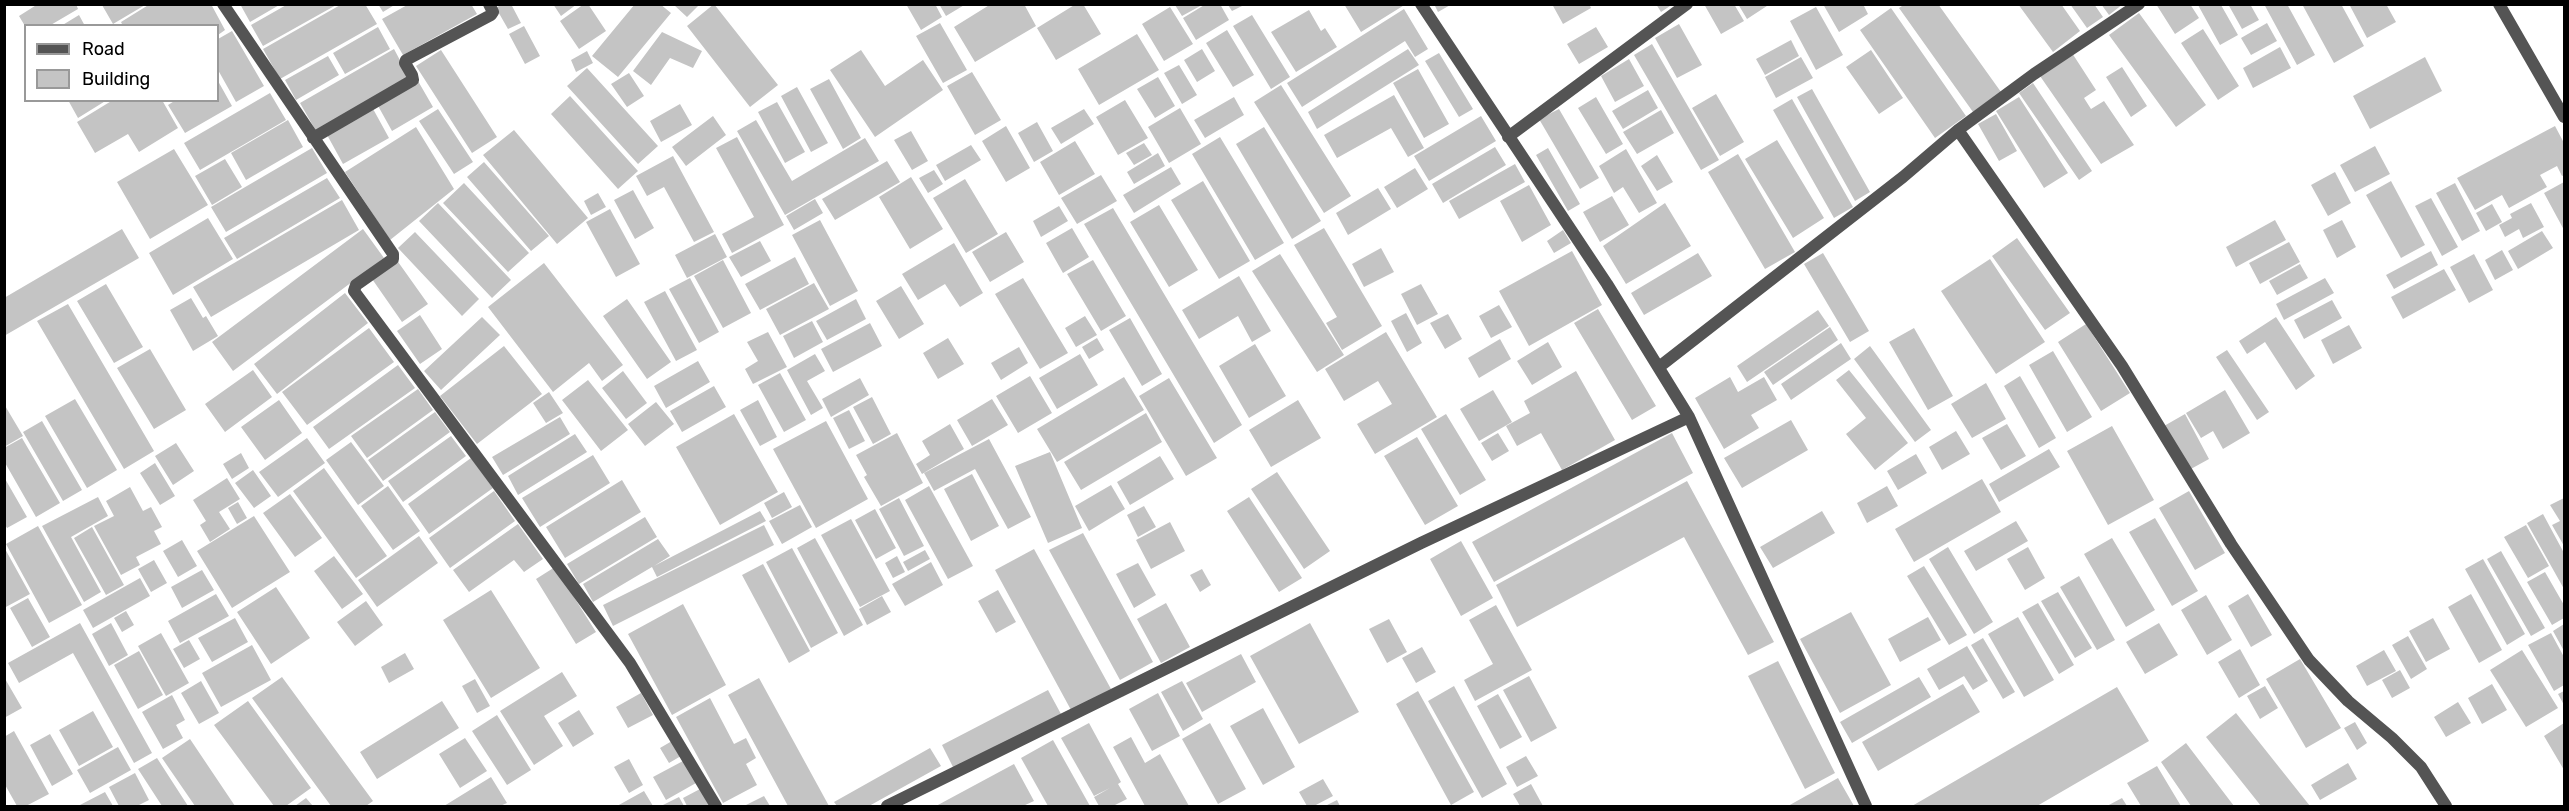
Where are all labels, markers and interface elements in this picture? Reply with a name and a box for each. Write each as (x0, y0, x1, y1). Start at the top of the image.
legend (24, 24, 219, 102)
text: Road (82, 38, 125, 60)
text: Building (82, 68, 150, 90)

